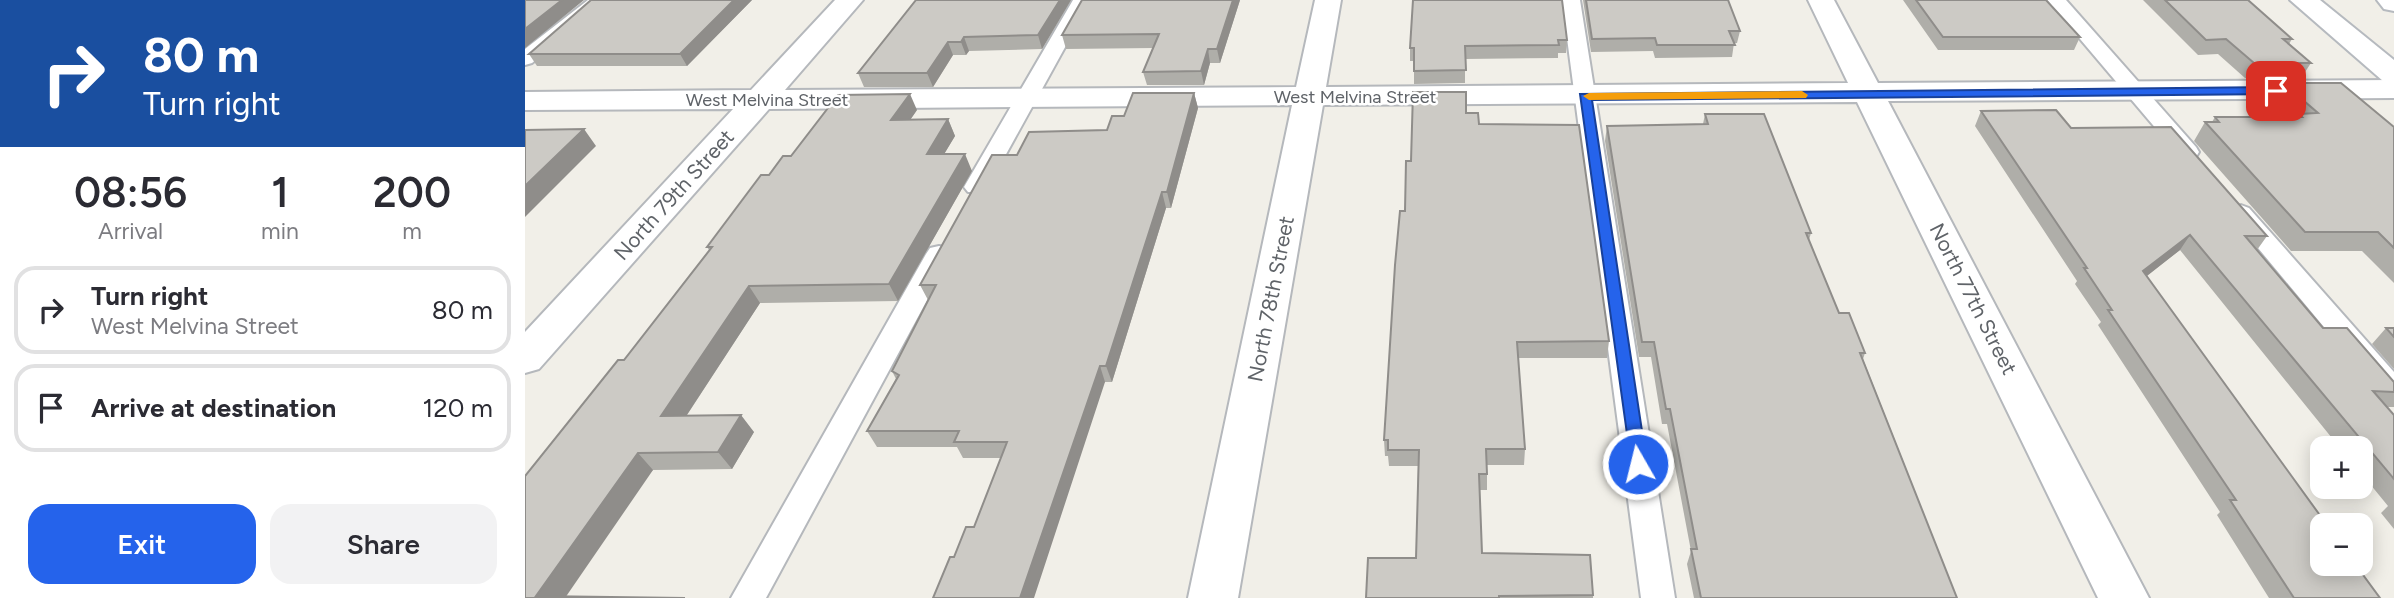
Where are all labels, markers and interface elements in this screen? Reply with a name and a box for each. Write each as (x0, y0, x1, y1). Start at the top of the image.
text: 80 m (143, 25, 259, 84)
icon: right (28, 28, 119, 119)
pin (2246, 61, 2306, 121)
icon: arrive (2257, 72, 2295, 110)
text: Turn right (143, 85, 281, 123)
street label: West Melvina Street (1274, 86, 1437, 108)
street label: West Melvina Street (686, 89, 849, 111)
street label: North 79th Street (608, 124, 739, 265)
text: 08:56 (74, 167, 187, 218)
text: 1 (271, 167, 289, 218)
text: 200 (373, 167, 451, 218)
street label: North 78th Street (1242, 214, 1299, 384)
text: Arrival (98, 217, 163, 245)
text: min (261, 217, 299, 245)
text: m (402, 217, 422, 245)
street label: North 77th Street (1924, 219, 2022, 379)
text: Turn right (91, 280, 208, 312)
icon: right (32, 291, 70, 329)
text: 80 m (432, 294, 493, 326)
text: West Melvina Street (91, 312, 299, 340)
icon: arrive (32, 389, 70, 427)
text: Arrive at destination (91, 392, 336, 424)
text: 120 m (423, 392, 493, 424)
position arrow (1601, 427, 1675, 501)
map controls (2310, 436, 2373, 576)
button: + (2310, 436, 2373, 499)
button: Exit (28, 504, 256, 584)
button: Share (270, 504, 497, 584)
button: − (2310, 513, 2373, 576)

